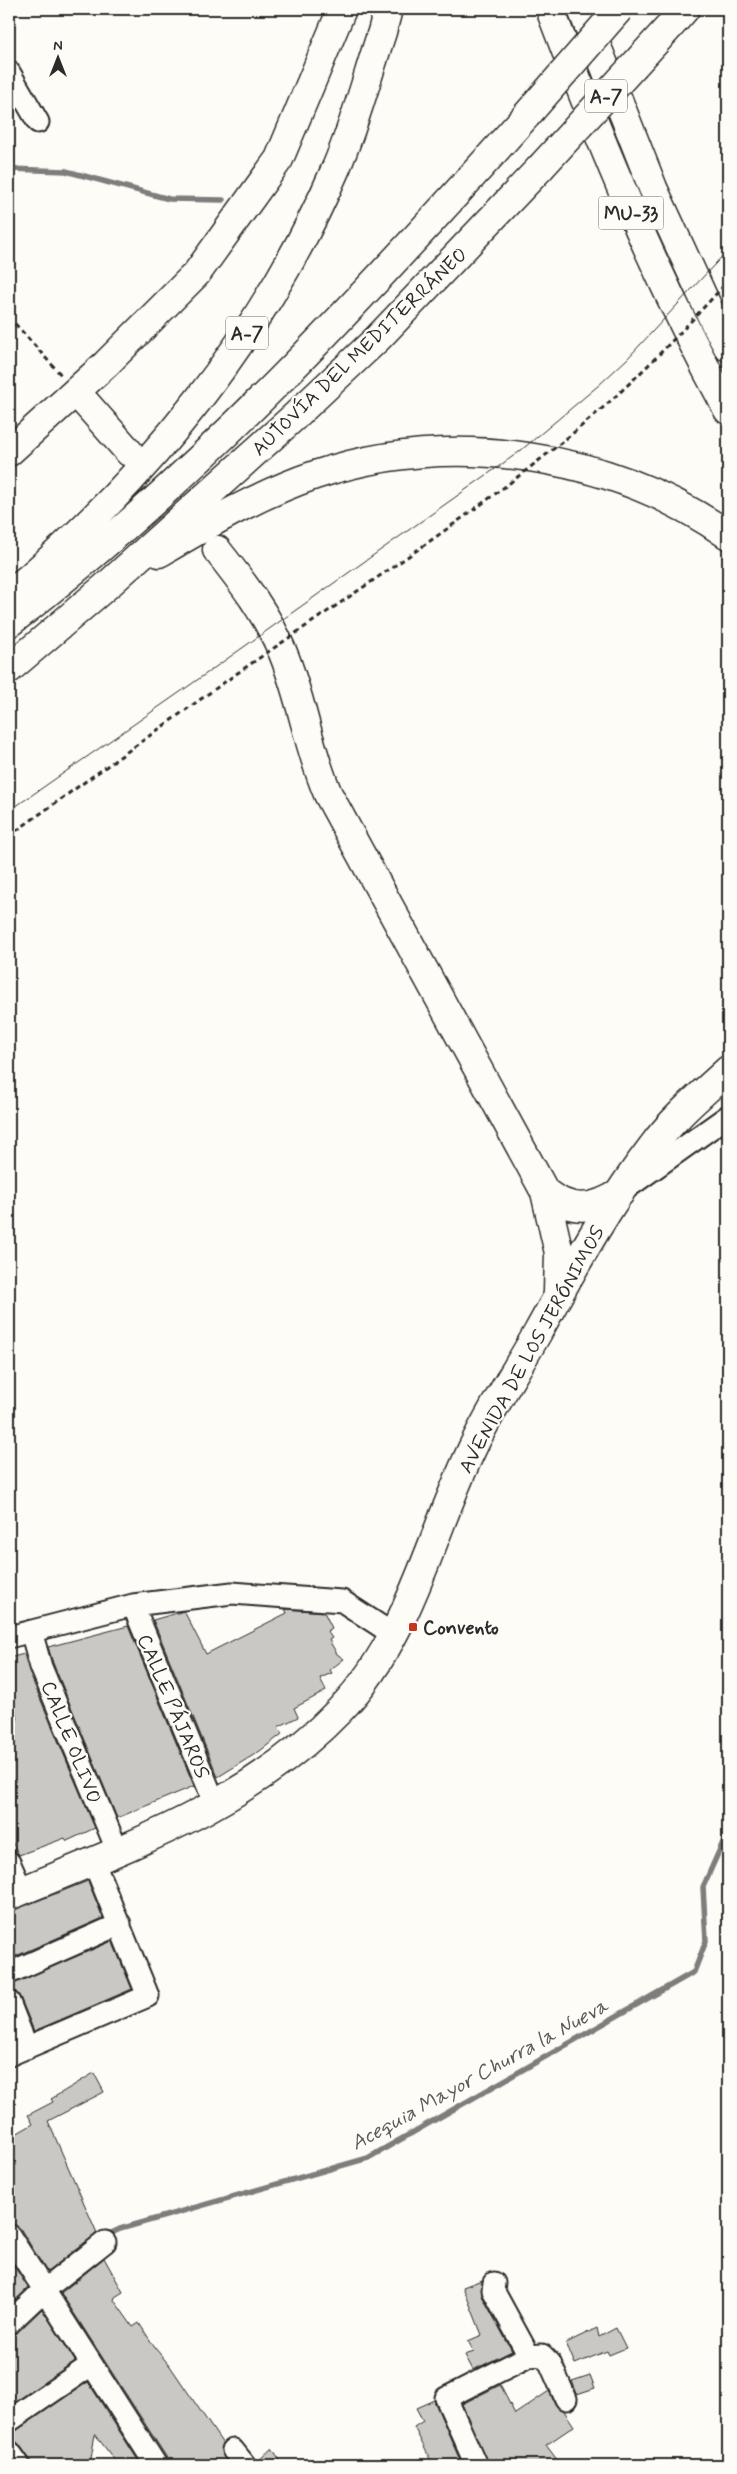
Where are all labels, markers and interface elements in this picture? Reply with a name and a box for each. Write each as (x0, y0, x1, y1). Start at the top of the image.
north arrow (32, 32, 82, 82)
text: N (53, 37, 63, 55)
road number: A-7 (585, 80, 627, 112)
road number: MU-33 (598, 197, 664, 230)
street label: AUTOVÍA DEL MEDITERRÁNEO (246, 242, 474, 463)
road number: A-7 (226, 316, 268, 349)
street label: AVENIDA DE LOS JERÓNIMOS (453, 1221, 612, 1478)
place label: Convento (423, 1615, 499, 1642)
marker: Convento (407, 1621, 419, 1633)
street label: CALLE PÁJAROS (130, 1630, 215, 1783)
street label: CALLE OLIVO (34, 1677, 108, 1808)
water label: Acequia Mayor Churra la Nueva (346, 1992, 614, 2158)

